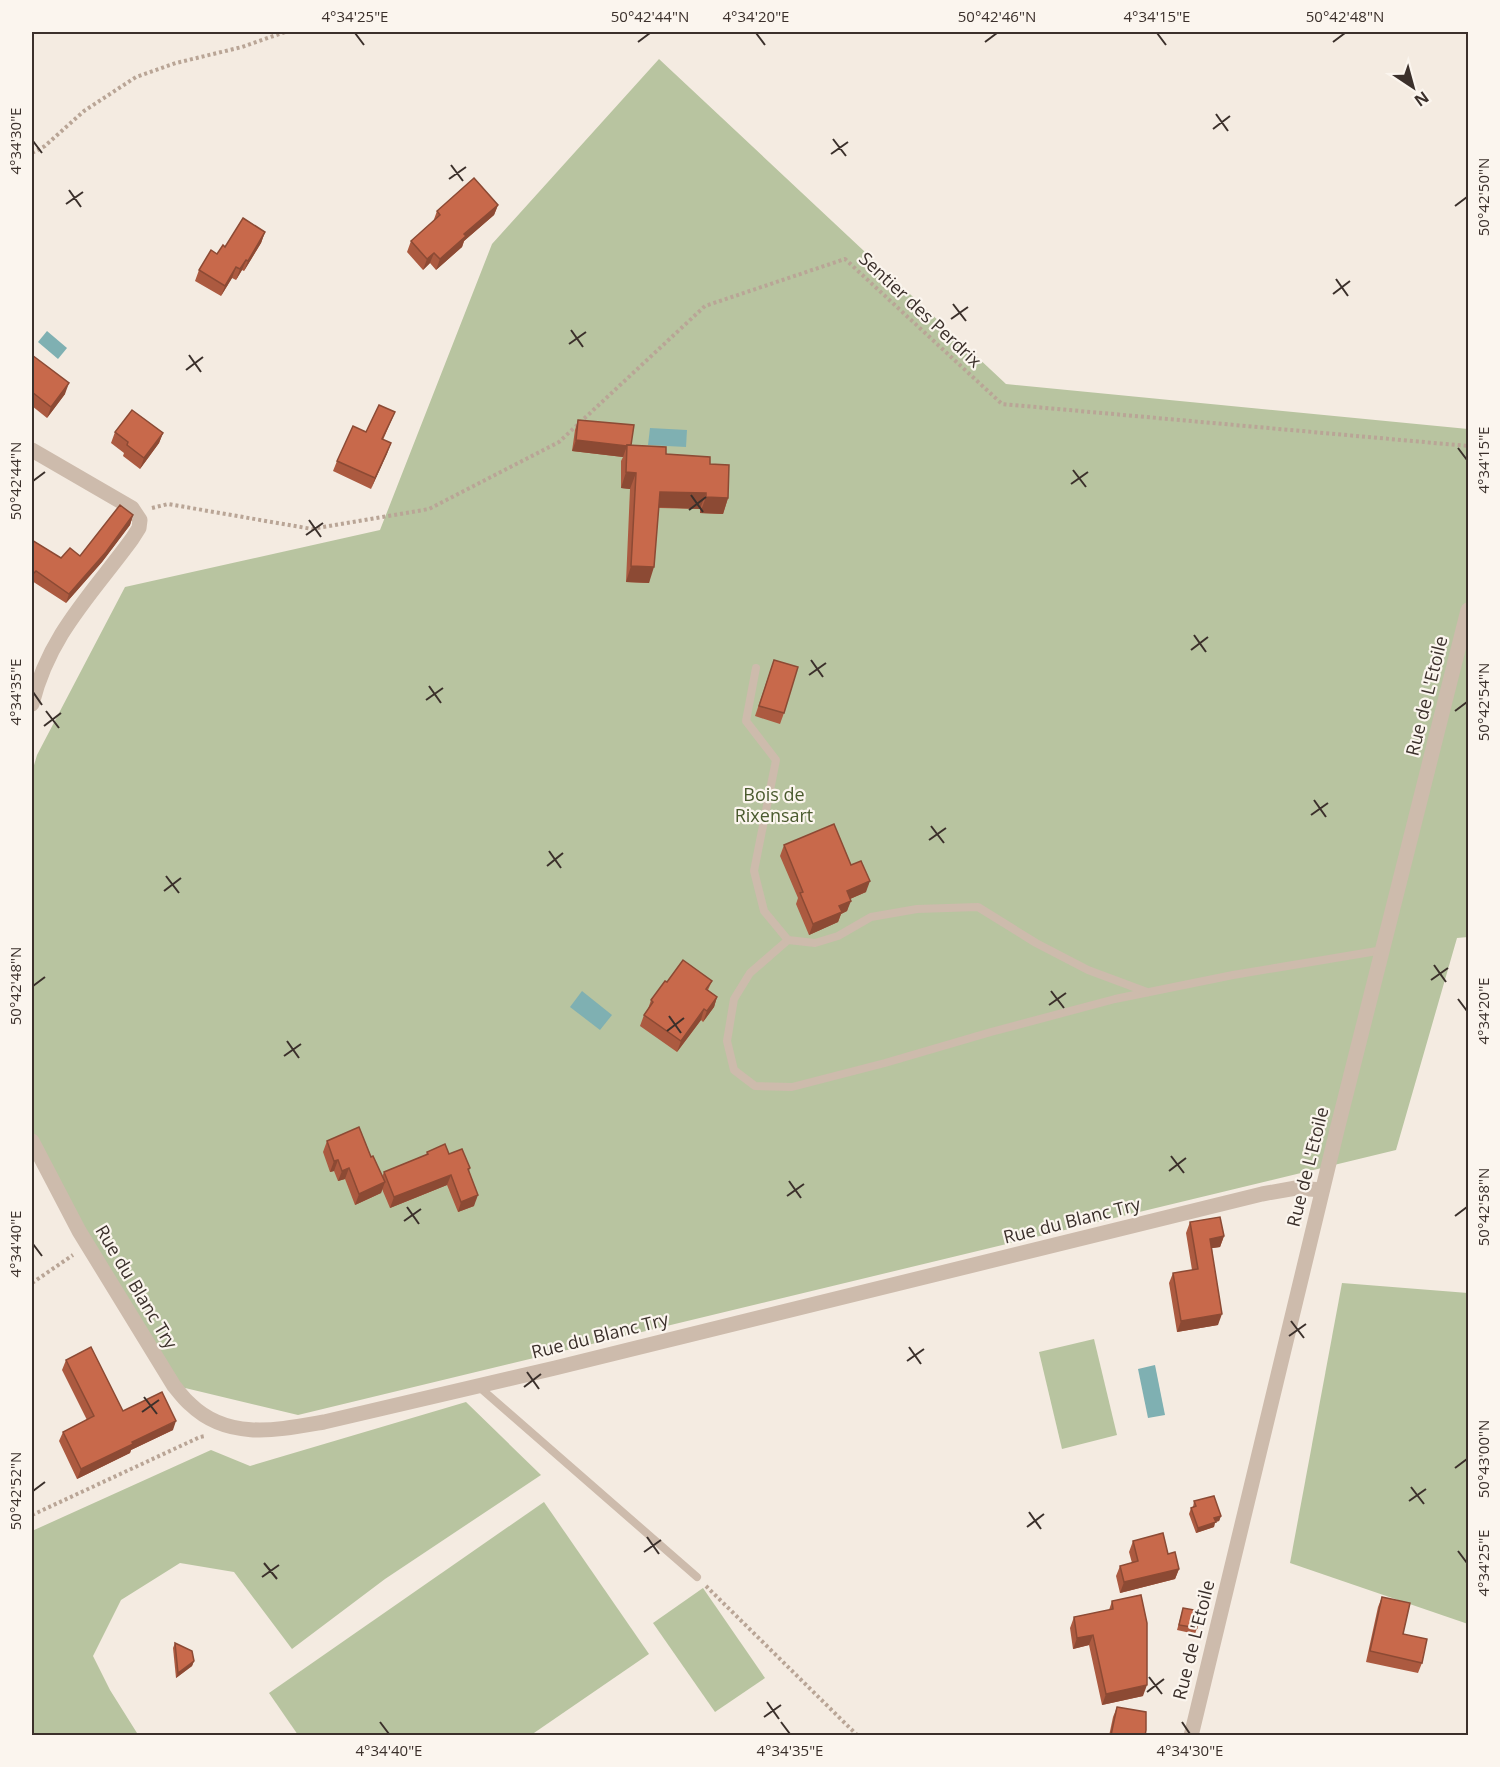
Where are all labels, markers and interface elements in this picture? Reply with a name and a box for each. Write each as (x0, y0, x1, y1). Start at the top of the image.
text: 4°34'25"E (322, 6, 388, 26)
text: 50°42'44"N (611, 6, 689, 26)
text: 4°34'20"E (723, 6, 789, 26)
text: 50°42'46"N (958, 6, 1036, 26)
text: 4°34'15"E (1124, 6, 1190, 26)
text: 50°42'48"N (1306, 6, 1384, 26)
north arrow (1383, 57, 1443, 117)
text: N (1410, 86, 1434, 112)
text: 4°34'30"E (5, 108, 25, 174)
text: 50°42'50"N (1473, 158, 1493, 236)
street label: Sentier des Perdrix (854, 246, 987, 373)
text: 4°34'15"E (1473, 427, 1493, 493)
text: 50°42'44"N (5, 442, 25, 520)
street label: Rue de L'Etoile (1400, 633, 1452, 758)
text: 4°34'35"E (5, 659, 25, 725)
text: 50°42'54"N (1473, 663, 1493, 741)
park label: Bois de Rixensart (735, 782, 813, 827)
text: 50°42'48"N (5, 947, 25, 1025)
text: 4°34'20"E (1473, 978, 1493, 1044)
street label: Rue de L'Etoile (1281, 1104, 1333, 1229)
text: 50°42'58"N (1473, 1168, 1493, 1246)
street label: Rue du Blanc Try (1001, 1191, 1144, 1249)
text: 4°34'40"E (5, 1211, 25, 1277)
street label: Rue du Blanc Try (90, 1220, 184, 1354)
street label: Rue du Blanc Try (529, 1306, 672, 1364)
text: 50°43'00"N (1473, 1420, 1493, 1498)
text: 50°42'52"N (5, 1452, 25, 1530)
text: 4°34'25"E (1473, 1530, 1493, 1596)
street label: Rue de L'Etoile (1167, 1577, 1219, 1702)
text: 4°34'40"E (356, 1740, 422, 1760)
text: 4°34'35"E (757, 1740, 823, 1760)
text: 4°34'30"E (1157, 1740, 1223, 1760)

